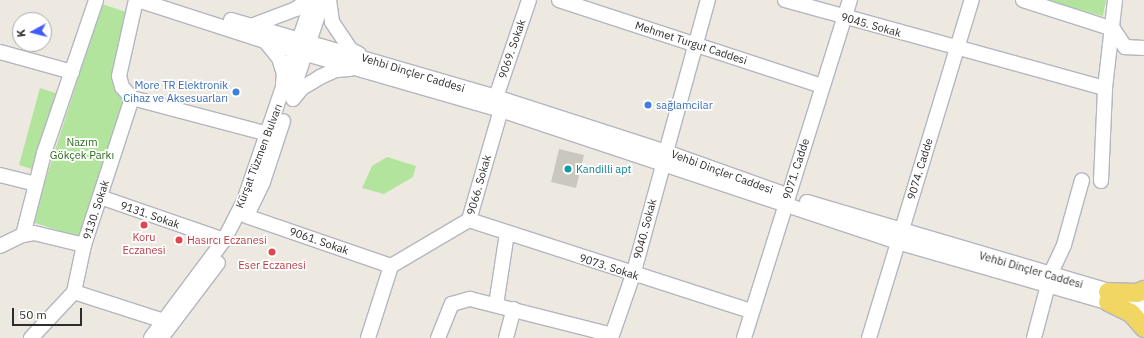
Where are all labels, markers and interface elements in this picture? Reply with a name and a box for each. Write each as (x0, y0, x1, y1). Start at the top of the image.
street label: 9045. Sokak (839, 10, 903, 40)
north arrow (12, 12, 52, 52)
street label: 9069. Sokak (496, 18, 528, 80)
street label: Mehmet Turgut Caddesi (633, 19, 749, 67)
text: K (14, 29, 28, 38)
street label: Vehbi Dinçler Caddesi (360, 51, 466, 95)
place label: More TR Elektronik Cihaz ve Aksesuarları (123, 79, 228, 105)
marker: More TR Elektronik Cihaz ve Aksesuarları (231, 87, 241, 97)
place label: sağlamcilar (656, 98, 713, 112)
marker: sağlamcilar (643, 100, 653, 110)
street label: Kürşat Tüzmen Bulvarı (233, 102, 285, 210)
park label: Nazım Gökçek Parkı (50, 136, 114, 162)
street label: 9071. Cadde (780, 137, 812, 201)
street label: 9074. Cadde (904, 137, 936, 201)
street label: Vehbi Dinçler Caddesi (669, 147, 775, 197)
street label: 9066. Sokak (464, 153, 494, 217)
place label: Kandilli apt (576, 162, 631, 176)
marker: Kandilli apt (563, 164, 573, 174)
street label: 9130. Sokak (80, 179, 112, 241)
street label: 9040. Sokak (631, 197, 659, 261)
street label: 9131. Sokak (119, 199, 181, 231)
marker: Koru Eczanesi (139, 220, 149, 230)
street label: 9061. Sokak (288, 225, 350, 257)
place label: Koru Eczanesi (122, 231, 166, 257)
place label: Hasırcı Eczanesi (187, 233, 267, 247)
marker: Hasırcı Eczanesi (174, 235, 184, 245)
marker: Eser Eczanesi (267, 247, 277, 257)
street label: Vehbi Dinçler Caddesi (977, 249, 1085, 291)
street label: 9073. Sokak (578, 251, 640, 283)
place label: Eser Eczanesi (238, 258, 306, 272)
scale bar (14, 300, 84, 326)
text: 50 m (19, 307, 47, 322)

